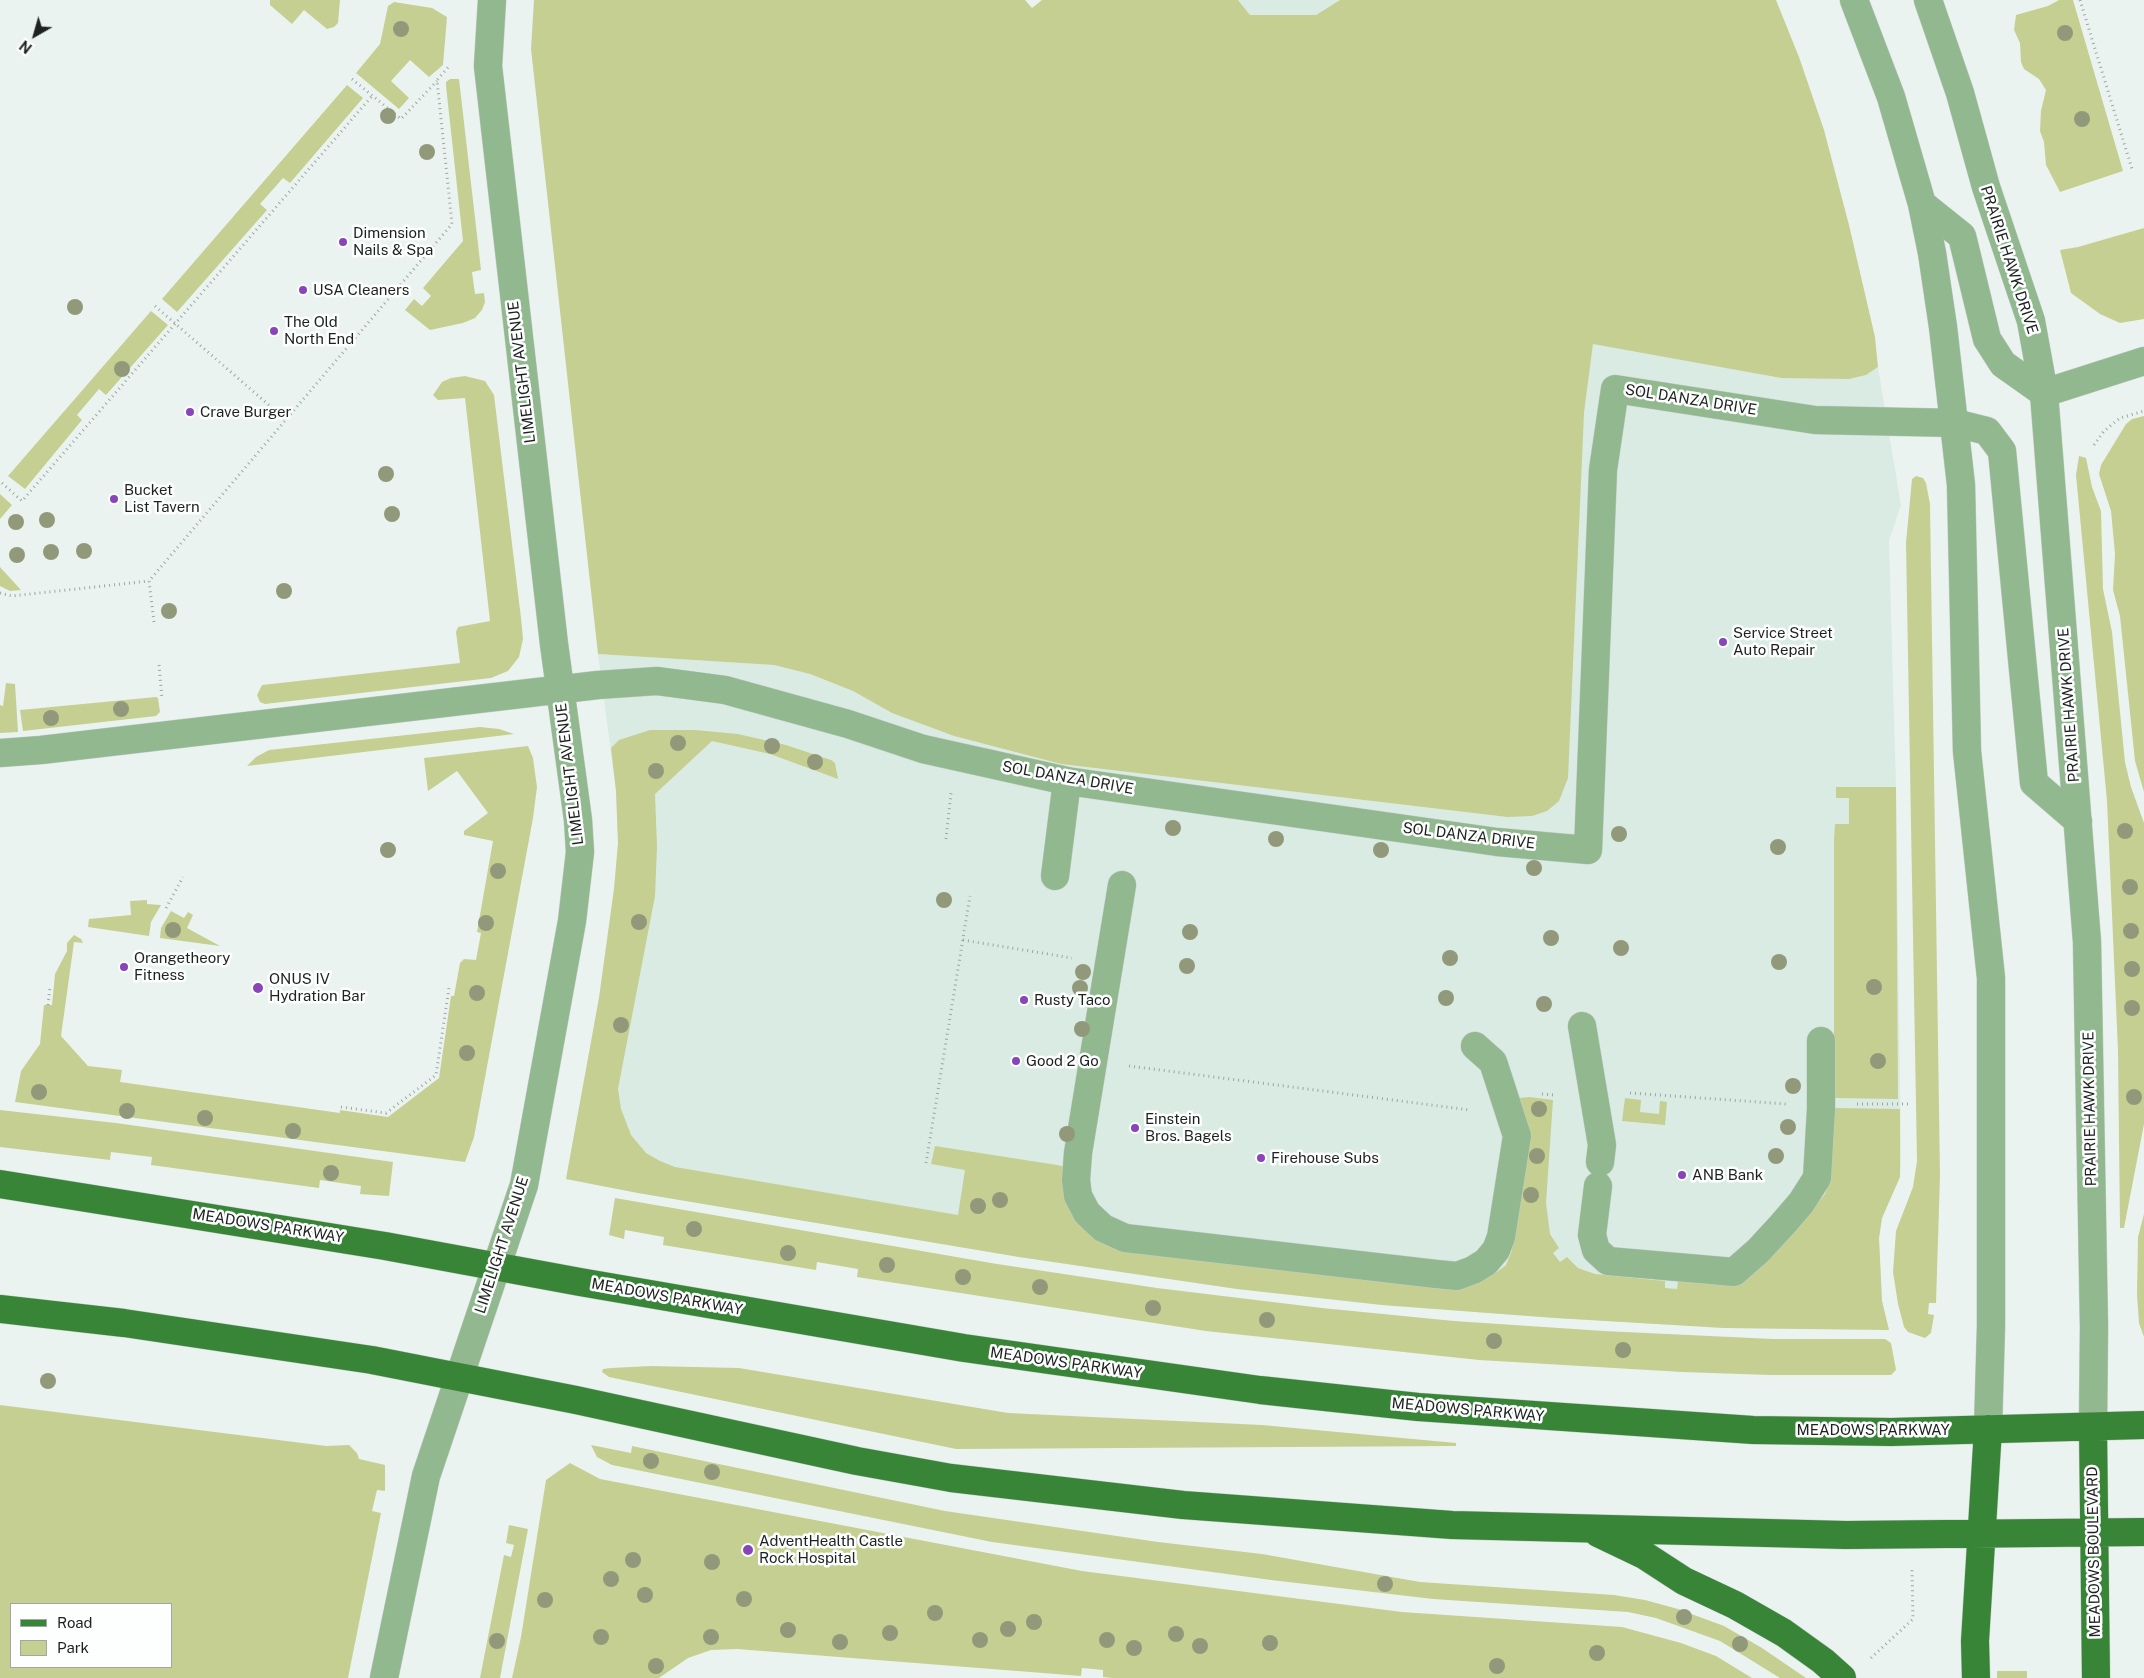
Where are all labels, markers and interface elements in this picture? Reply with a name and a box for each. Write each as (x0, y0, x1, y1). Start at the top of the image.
north arrow (10, 10, 60, 60)
text: N (17, 37, 35, 57)
street label: PRAIRIE HAWK DRIVE (1977, 184, 2041, 336)
place label: Dimension Nails & Spa (353, 224, 433, 259)
marker: Dimension Nails & Spa (337, 236, 349, 248)
place label: USA Cleaners (313, 281, 409, 299)
marker: USA Cleaners (297, 284, 309, 296)
street label: LIMELIGHT AVENUE (504, 300, 540, 444)
place label: The Old North End (284, 313, 354, 348)
marker: The Old North End (268, 325, 280, 337)
street label: SOL DANZA DRIVE (1624, 381, 1758, 419)
place label: Crave Burger (200, 403, 291, 421)
marker: Crave Burger (184, 406, 196, 418)
place label: Bucket List Tavern (124, 481, 200, 516)
marker: Bucket List Tavern (108, 493, 120, 505)
place label: Service Street Auto Repair (1733, 624, 1833, 659)
street label: PRAIRIE HAWK DRIVE (2055, 627, 2083, 783)
marker: Service Street Auto Repair (1717, 636, 1729, 648)
street label: LIMELIGHT AVENUE (552, 702, 588, 846)
street label: SOL DANZA DRIVE (1001, 758, 1135, 798)
street label: SOL DANZA DRIVE (1402, 819, 1536, 853)
place label: Orangetheory Fitness (134, 949, 230, 984)
marker: Orangetheory Fitness (118, 961, 130, 973)
place label: ONUS IV Hydration Bar (269, 970, 366, 1005)
marker: ONUS IV Hydration Bar (251, 981, 265, 995)
place label: Rusty Taco (1034, 991, 1111, 1009)
marker: Rusty Taco (1018, 994, 1030, 1006)
street label: PRAIRIE HAWK DRIVE (2080, 1031, 2100, 1187)
place label: Good 2 Go (1026, 1052, 1099, 1070)
marker: Good 2 Go (1010, 1055, 1022, 1067)
place label: Einstein Bros. Bagels (1145, 1110, 1232, 1145)
marker: Einstein Bros. Bagels (1129, 1122, 1141, 1134)
place label: Firehouse Subs (1271, 1149, 1379, 1167)
marker: Firehouse Subs (1255, 1152, 1267, 1164)
place label: ANB Bank (1692, 1166, 1763, 1184)
marker: ANB Bank (1676, 1169, 1688, 1181)
street label: LIMELIGHT AVENUE (471, 1174, 533, 1316)
street label: MEADOWS PARKWAY (191, 1205, 345, 1247)
street label: MEADOWS PARKWAY (590, 1275, 744, 1319)
street label: MEADOWS PARKWAY (989, 1343, 1143, 1383)
street label: MEADOWS PARKWAY (1391, 1394, 1545, 1426)
street label: MEADOWS PARKWAY (1796, 1421, 1950, 1439)
street label: MEADOWS BOULEVARD (2084, 1466, 2104, 1638)
place label: AdventHealth Castle Rock Hospital (759, 1532, 903, 1567)
marker: AdventHealth Castle Rock Hospital (741, 1543, 755, 1557)
legend (10, 1603, 172, 1668)
text: Road (57, 1614, 93, 1631)
text: Park (57, 1639, 89, 1656)

